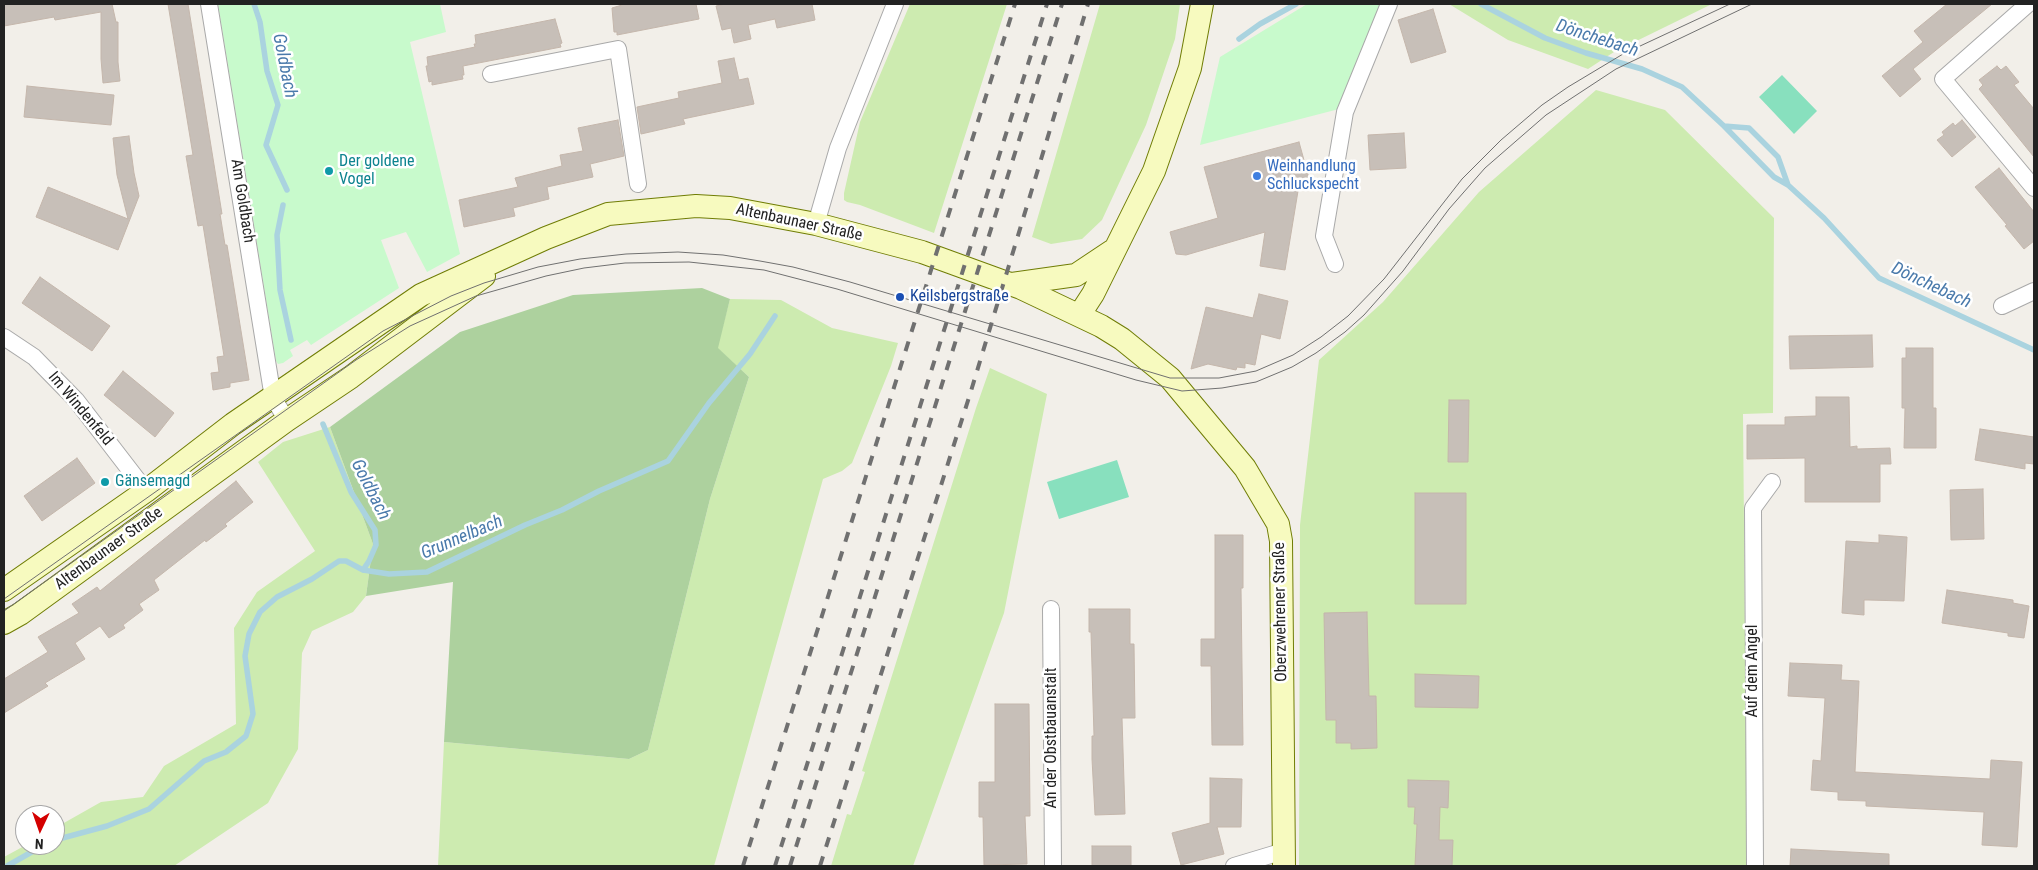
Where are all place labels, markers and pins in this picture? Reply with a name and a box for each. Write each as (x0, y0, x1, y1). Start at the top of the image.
place label: Der goldene Vogel (339, 152, 414, 190)
place label: Weinhandlung Schluckspecht (1267, 157, 1359, 195)
marker: Der goldene Vogel (323, 165, 335, 177)
marker: Weinhandlung Schluckspecht (1251, 170, 1263, 182)
place label: Keilsbergstraße (910, 287, 1009, 307)
marker: Keilsbergstraße (894, 291, 906, 303)
place label: Gänsemagd (115, 472, 190, 492)
marker: Gänsemagd (99, 476, 111, 488)

